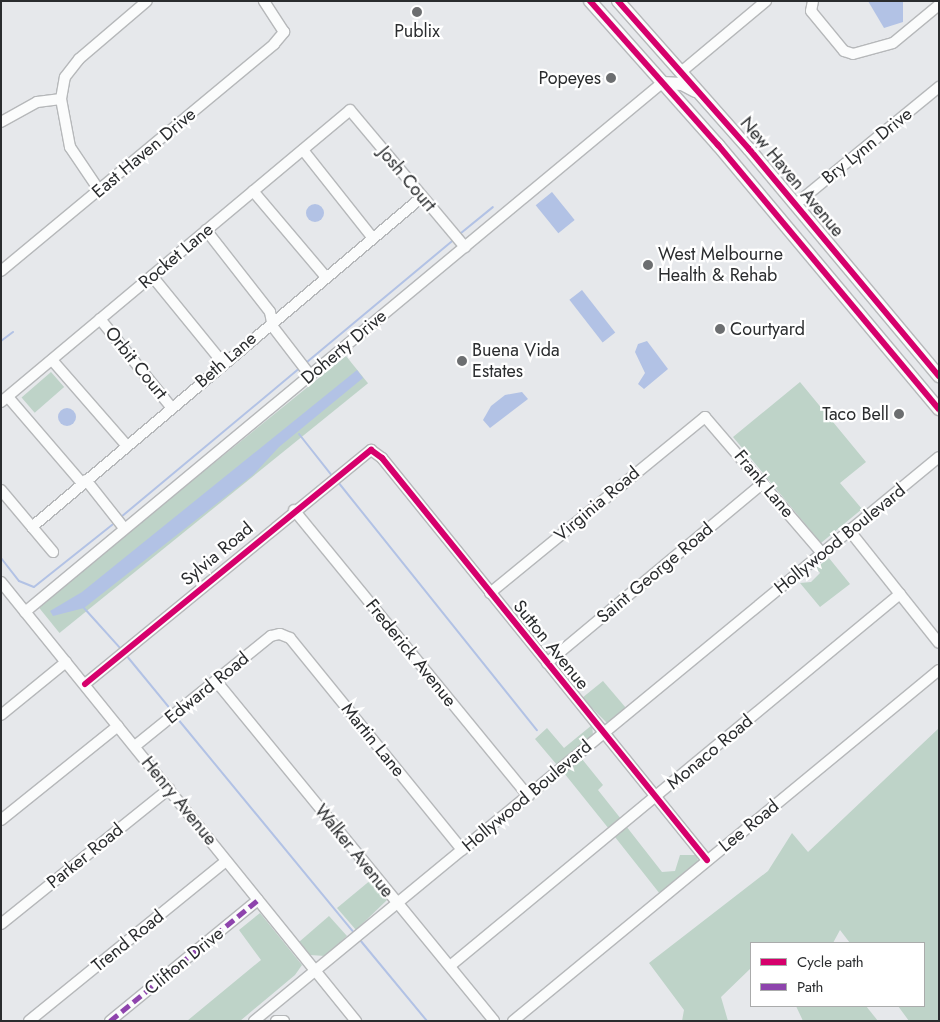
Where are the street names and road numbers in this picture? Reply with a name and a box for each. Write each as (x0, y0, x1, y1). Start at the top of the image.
street label: East Haven Drive (88, 103, 200, 203)
street label: Bry Lynn Drive (818, 103, 916, 189)
street label: New Haven Avenue (736, 113, 848, 241)
street label: Josh Court (374, 142, 440, 216)
street label: Rocket Lane (134, 219, 218, 293)
street label: Doherty Drive (297, 305, 391, 389)
street label: Orbit Court (100, 322, 172, 404)
street label: Beth Lane (191, 328, 261, 392)
street label: Frank Lane (729, 446, 799, 522)
street label: Virginia Road (550, 462, 644, 546)
street label: Hollywood Boulevard (770, 480, 910, 598)
street label: Sylvia Road (177, 518, 257, 590)
street label: Saint George Road (592, 518, 718, 628)
street label: Frederick Avenue (361, 595, 461, 711)
street label: Sutton Avenue (508, 596, 594, 694)
street label: Edward Road (161, 648, 253, 728)
street label: Martin Lane (337, 699, 409, 781)
street label: Monaco Road (663, 710, 757, 794)
street label: Hollywood Boulevard (458, 736, 596, 856)
street label: Henry Avenue (137, 752, 221, 850)
street label: Lee Road (715, 795, 783, 857)
street label: Walker Avenue (310, 800, 398, 902)
street label: Parker Road (43, 819, 127, 893)
street label: Trend Road (88, 906, 168, 976)
street label: Clifton Drive (140, 923, 228, 999)

